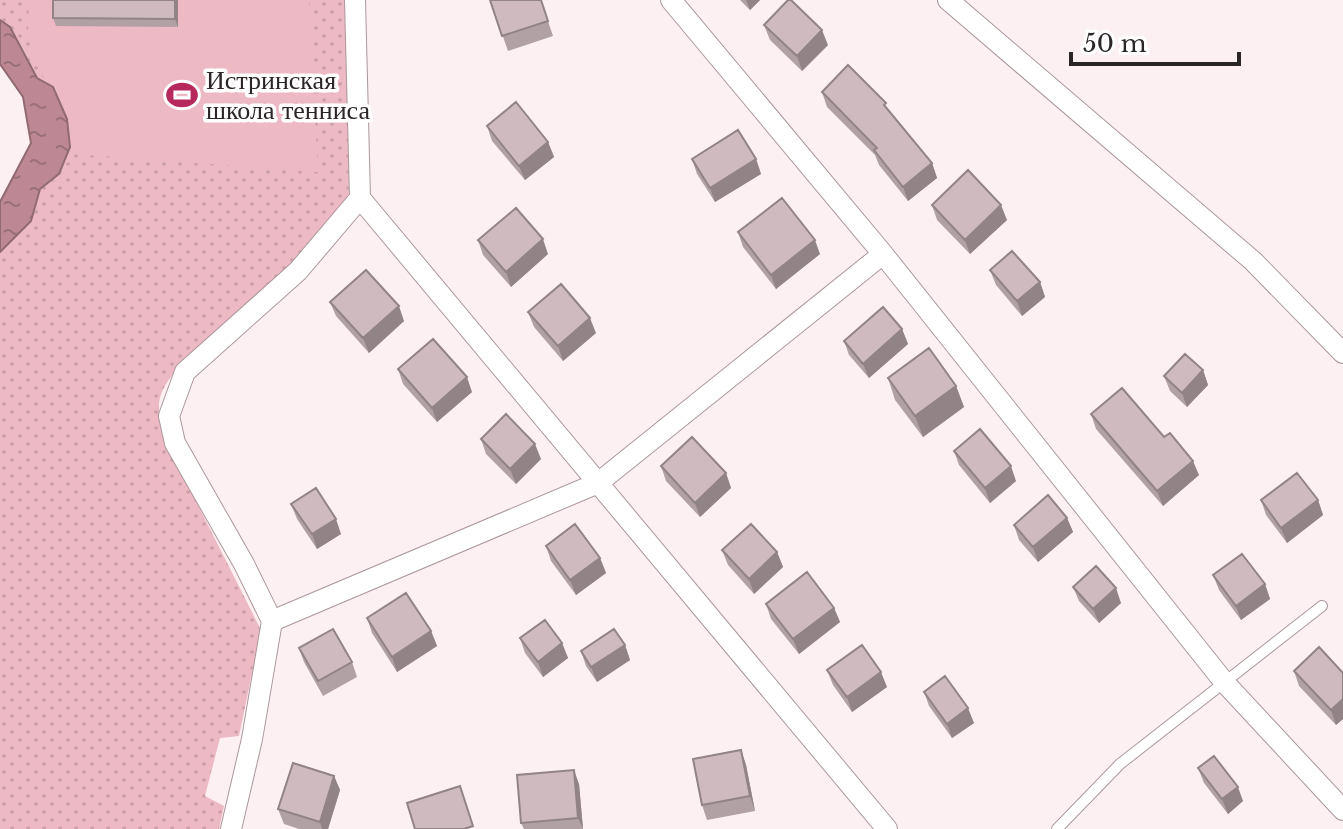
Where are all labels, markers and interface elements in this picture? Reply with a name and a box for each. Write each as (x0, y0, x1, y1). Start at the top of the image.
scale bar (1071, 16, 1239, 66)
text: 50 m (1083, 29, 1147, 58)
place label: Истринская школа тенниса (206, 64, 370, 126)
sports icon: Истринская школа тенниса (165, 78, 199, 112)

